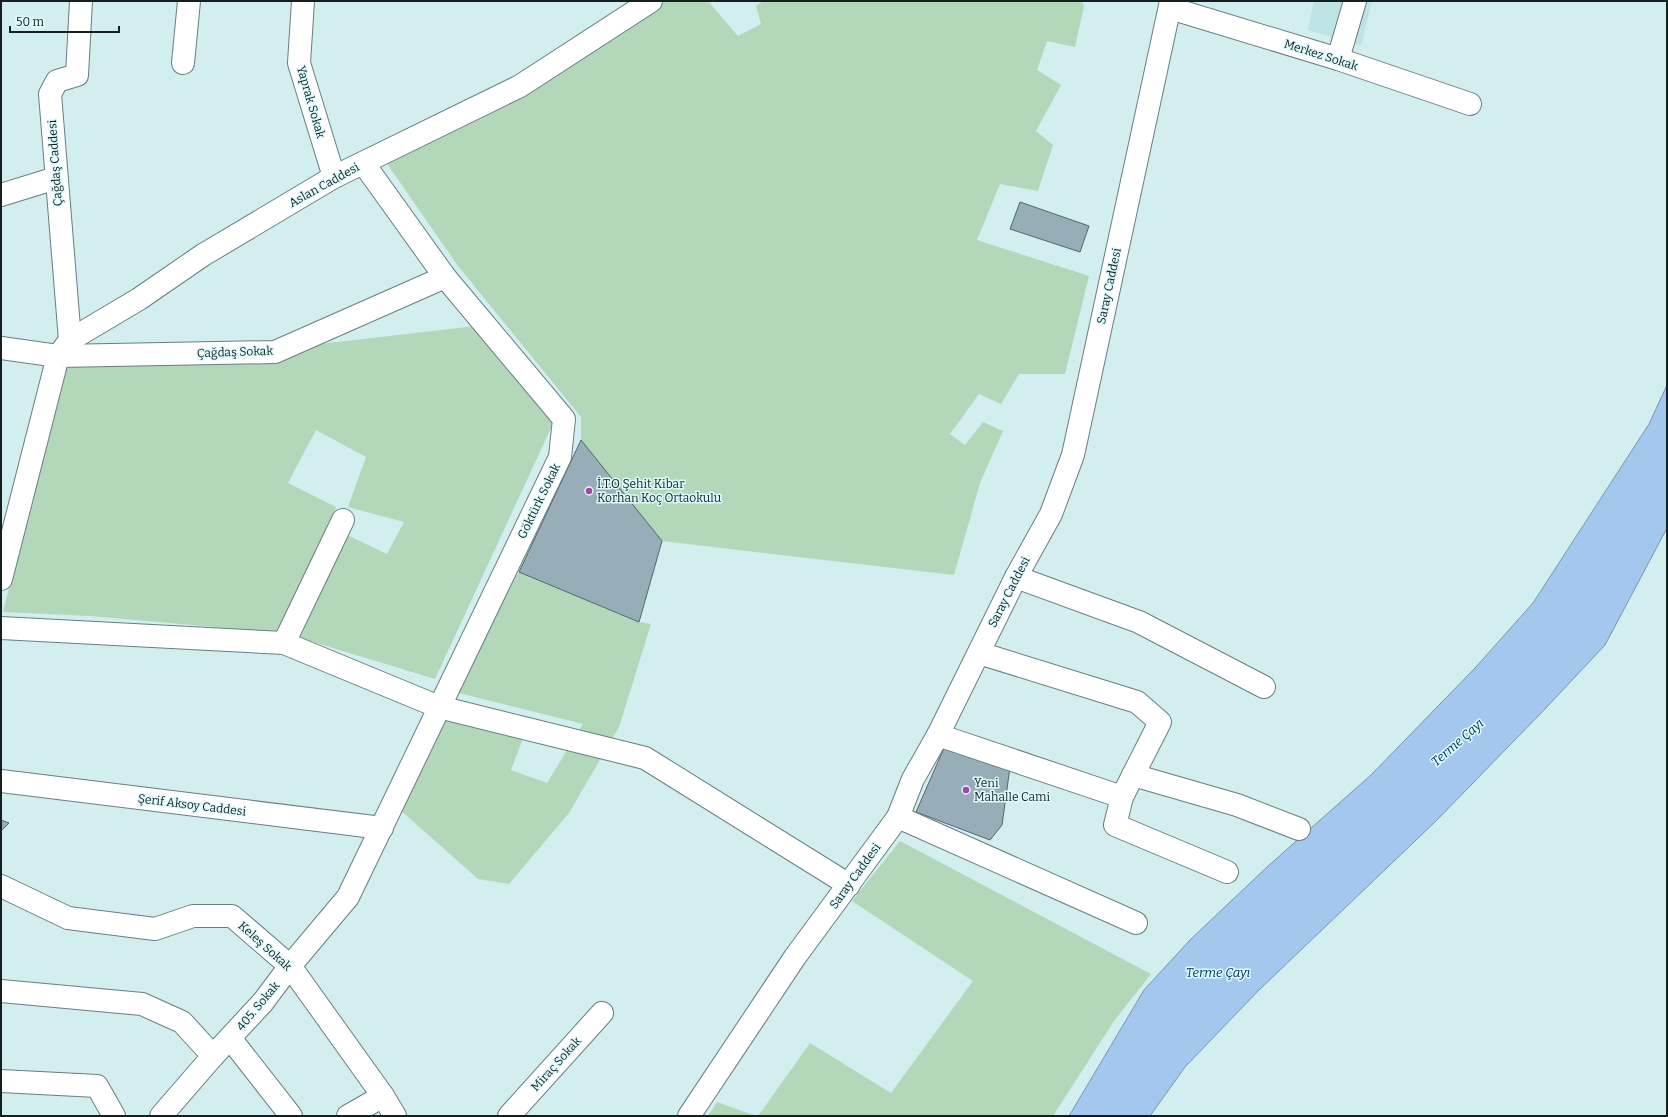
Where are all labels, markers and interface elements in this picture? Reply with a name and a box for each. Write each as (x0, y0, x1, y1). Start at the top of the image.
scale bar (10, 8, 119, 34)
text: 50 m (16, 15, 45, 29)
street label: Merkez Sokak (1282, 36, 1360, 74)
street label: Yaprak Sokak (294, 64, 328, 140)
street label: Çağdaş Caddesi (45, 119, 65, 207)
street label: Aslan Caddesi (286, 160, 362, 210)
street label: Saray Caddesi (1094, 246, 1124, 325)
street label: Çağdaş Sokak (197, 344, 273, 360)
street label: Göktürk Sokak (515, 461, 563, 541)
place label: İ.T.O Şehit Kibar Korhan Koç Ortaokulu (597, 476, 722, 505)
marker: İ.T.O Şehit Kibar Korhan Koç Ortaokulu (584, 486, 594, 496)
street label: Saray Caddesi (985, 554, 1033, 630)
water label: Terme Çayı (1428, 716, 1487, 769)
place label: Yeni Mahalle Cami (974, 776, 1050, 804)
marker: Yeni Mahalle Cami (961, 785, 971, 795)
street label: Şerif Aksoy Caddesi (137, 791, 247, 819)
street label: Saray Caddesi (827, 840, 884, 911)
street label: Keleş Sokak (236, 919, 295, 974)
water label: Terme Çayı (1186, 965, 1250, 980)
street label: 405. Sokak (233, 979, 283, 1033)
street label: Miraç Sokak (528, 1034, 584, 1094)

